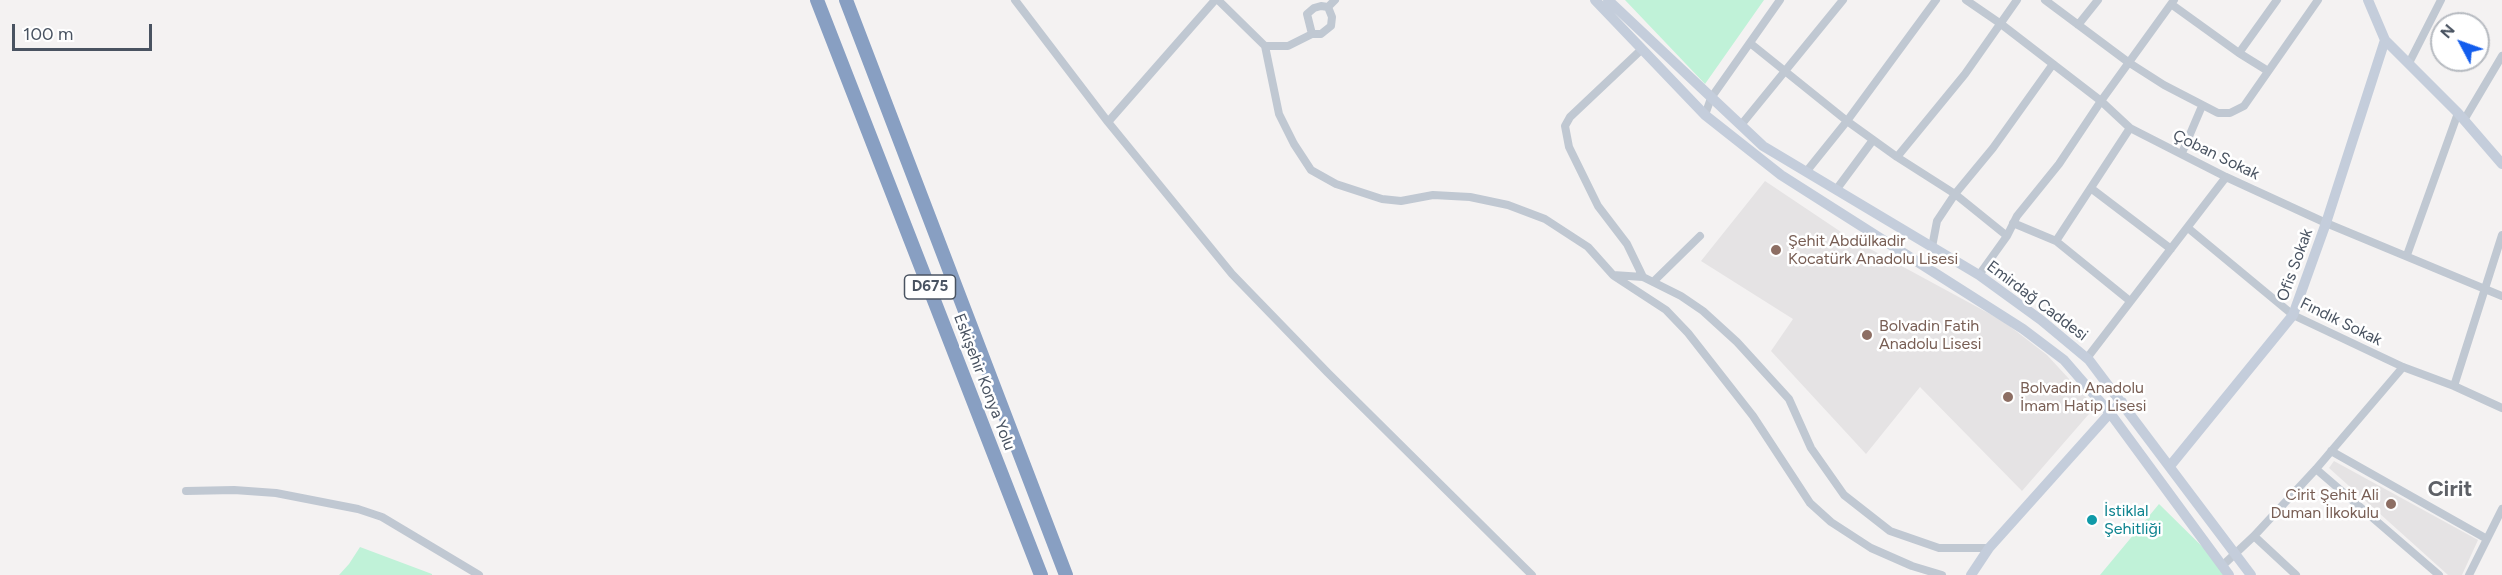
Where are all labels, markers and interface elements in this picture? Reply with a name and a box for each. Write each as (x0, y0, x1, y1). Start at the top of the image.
scale bar (15, 12, 154, 50)
north arrow (2430, 12, 2490, 72)
text: N (2436, 20, 2459, 42)
text: 100 m (23, 23, 73, 45)
street label: Çoban Sokak (2170, 126, 2262, 184)
street label: Ofis Sokak (2273, 226, 2317, 304)
place label: Şehit Abdülkadir Kocatürk Anadolu Lisesi (1788, 231, 1958, 269)
marker: Şehit Abdülkadir Kocatürk Anadolu Lisesi (1769, 243, 1783, 257)
street label: Emirdağ Caddesi (1983, 257, 2091, 345)
road number: D675 (904, 275, 956, 299)
street label: Fındık Sokak (2297, 294, 2385, 350)
street label: Eskişehir Konya Yolu (949, 311, 1019, 453)
place label: Bolvadin Fatih Anadolu Lisesi (1879, 316, 1981, 354)
marker: Bolvadin Fatih Anadolu Lisesi (1860, 328, 1874, 342)
place label: Bolvadin Anadolu İmam Hatip Lisesi (2020, 378, 2146, 416)
marker: Bolvadin Anadolu İmam Hatip Lisesi (2001, 390, 2015, 404)
district label: Cirit (2428, 477, 2472, 503)
place label: Cirit Şehit Ali Duman İlkokulu (2271, 485, 2379, 523)
marker: Cirit Şehit Ali Duman İlkokulu (2384, 497, 2398, 511)
place label: İstiklal Şehitliği (2104, 501, 2162, 539)
marker: İstiklal Şehitliği (2085, 513, 2099, 527)

